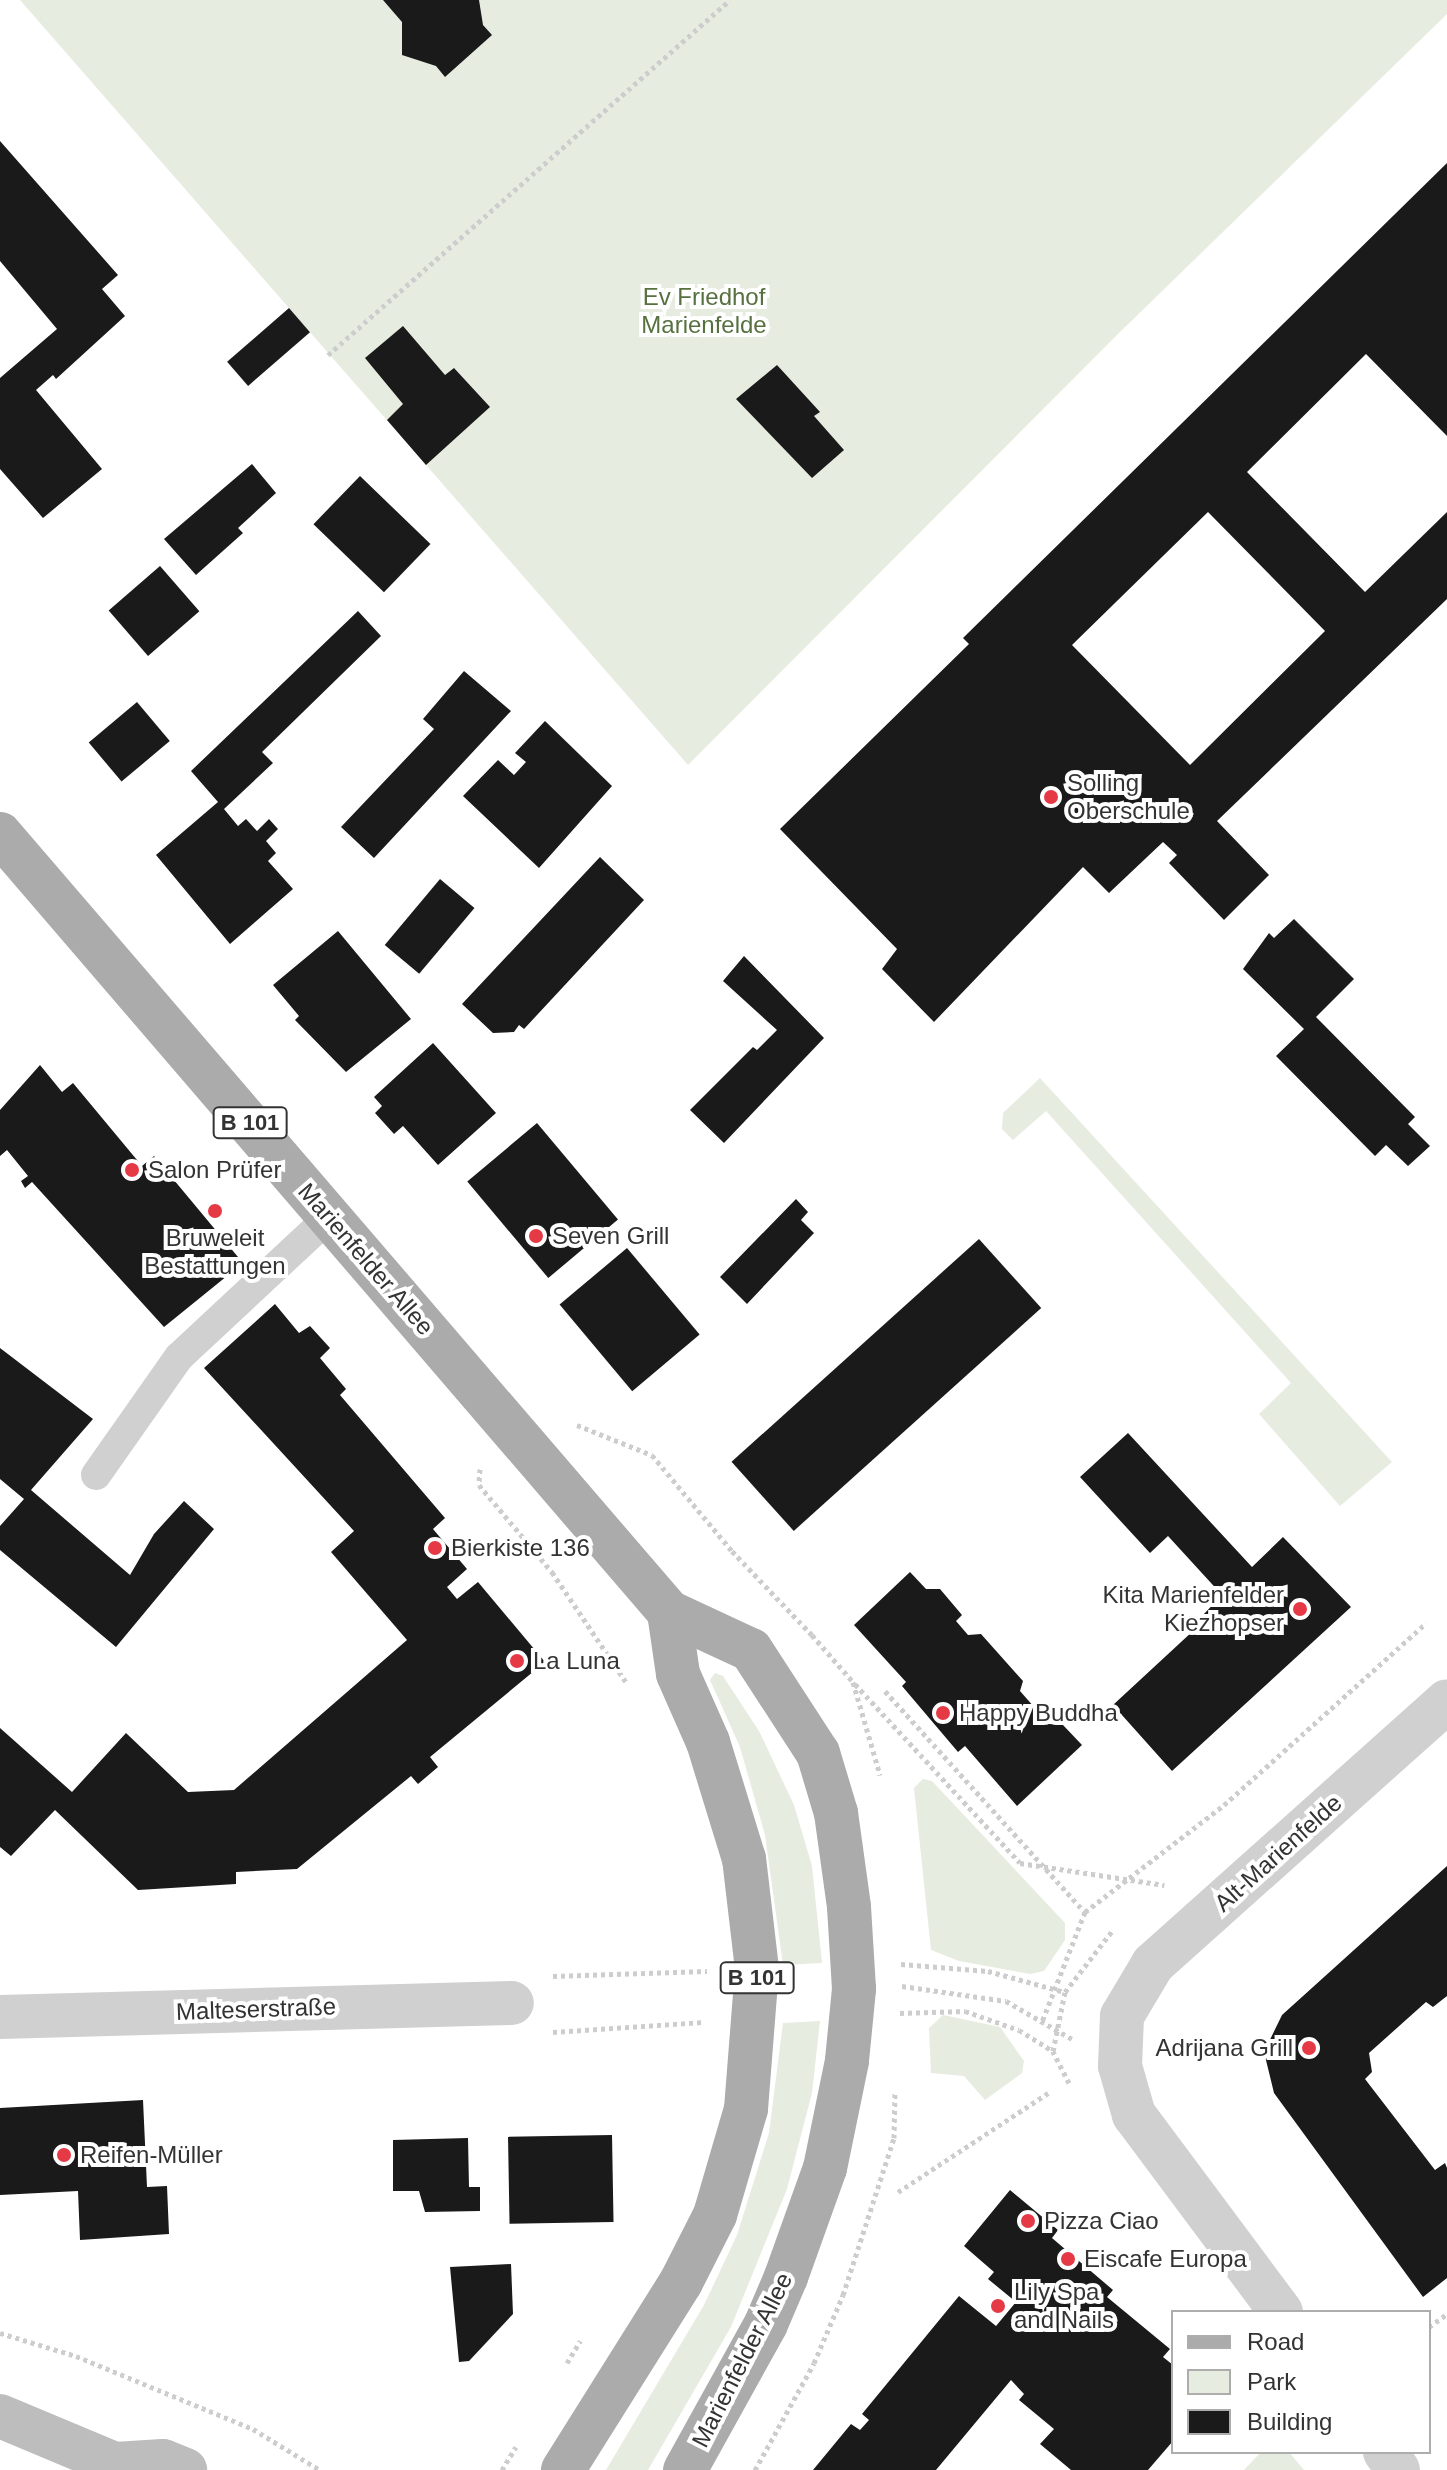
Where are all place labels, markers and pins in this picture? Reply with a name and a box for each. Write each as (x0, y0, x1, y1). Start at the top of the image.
place label: Solling Oberschule (1067, 769, 1190, 825)
marker: Solling Oberschule (1042, 788, 1060, 806)
place label: Salon Prüfer (148, 1156, 281, 1184)
marker: Salon Prüfer (123, 1161, 141, 1179)
marker: Bruweleit Bestattungen (206, 1202, 224, 1220)
place label: Seven Grill (552, 1222, 669, 1250)
place label: Bruweleit Bestattungen (144, 1224, 286, 1280)
marker: Seven Grill (527, 1227, 545, 1245)
place label: Bierkiste 136 (451, 1534, 590, 1562)
marker: Bierkiste 136 (426, 1539, 444, 1557)
place label: Kita Marienfelder Kiezhopser (1103, 1581, 1284, 1637)
marker: Kita Marienfelder Kiezhopser (1291, 1600, 1309, 1618)
place label: La Luna (533, 1647, 620, 1675)
marker: La Luna (508, 1652, 526, 1670)
place label: Happy Buddha (959, 1699, 1118, 1727)
marker: Happy Buddha (934, 1704, 952, 1722)
place label: Adrijana Grill (1156, 2034, 1293, 2062)
marker: Adrijana Grill (1300, 2039, 1318, 2057)
place label: Reifen-Müller (80, 2141, 223, 2169)
marker: Reifen-Müller (55, 2146, 73, 2164)
place label: Pizza Ciao (1044, 2207, 1159, 2235)
marker: Pizza Ciao (1019, 2212, 1037, 2230)
place label: Eiscafe Europa (1084, 2245, 1247, 2273)
marker: Eiscafe Europa (1059, 2250, 1077, 2268)
place label: Lily Spa and Nails (1014, 2278, 1114, 2334)
marker: Lily Spa and Nails (989, 2297, 1007, 2315)

